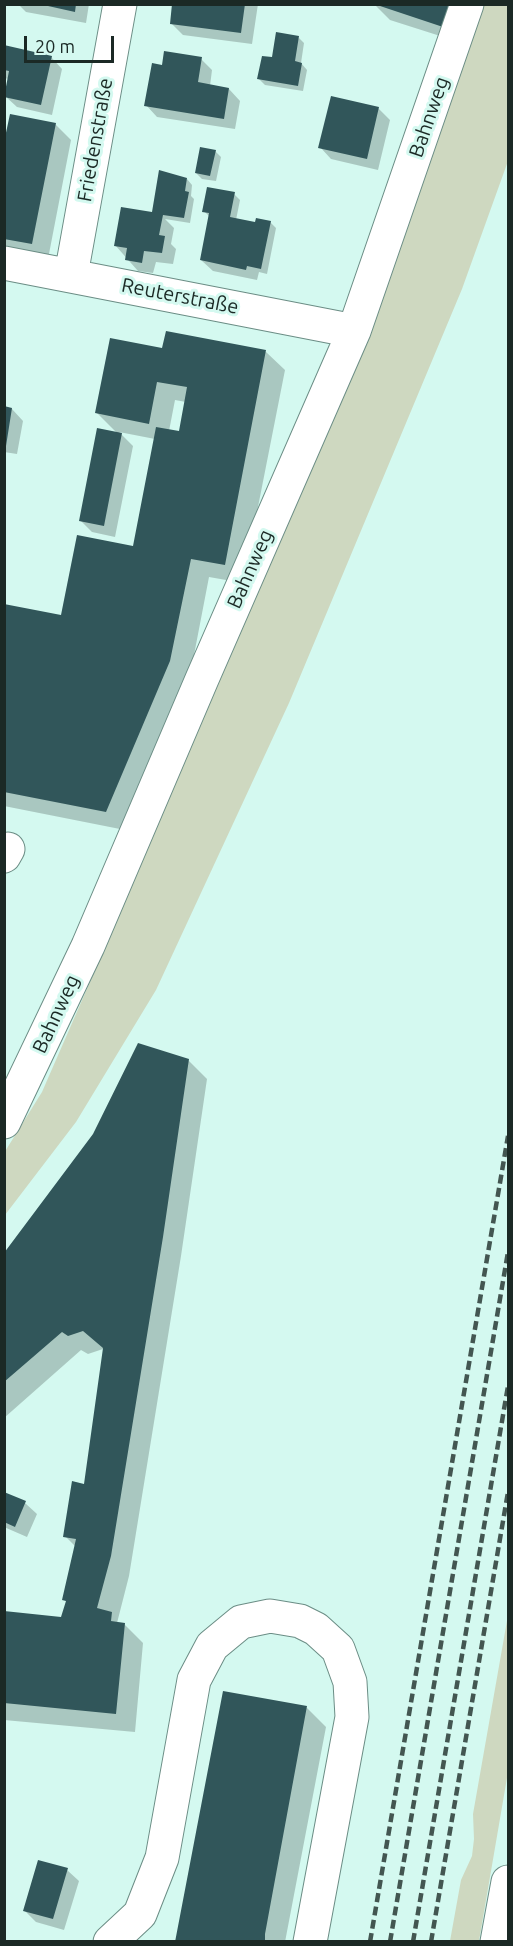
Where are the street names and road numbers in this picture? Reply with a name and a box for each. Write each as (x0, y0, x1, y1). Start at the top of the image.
street label: Bahnweg (404, 73, 454, 161)
street label: Friedenstraße (72, 76, 118, 204)
street label: Reuterstraße (119, 273, 241, 319)
street label: Bahnweg (222, 526, 278, 612)
street label: Bahnweg (27, 971, 85, 1057)

